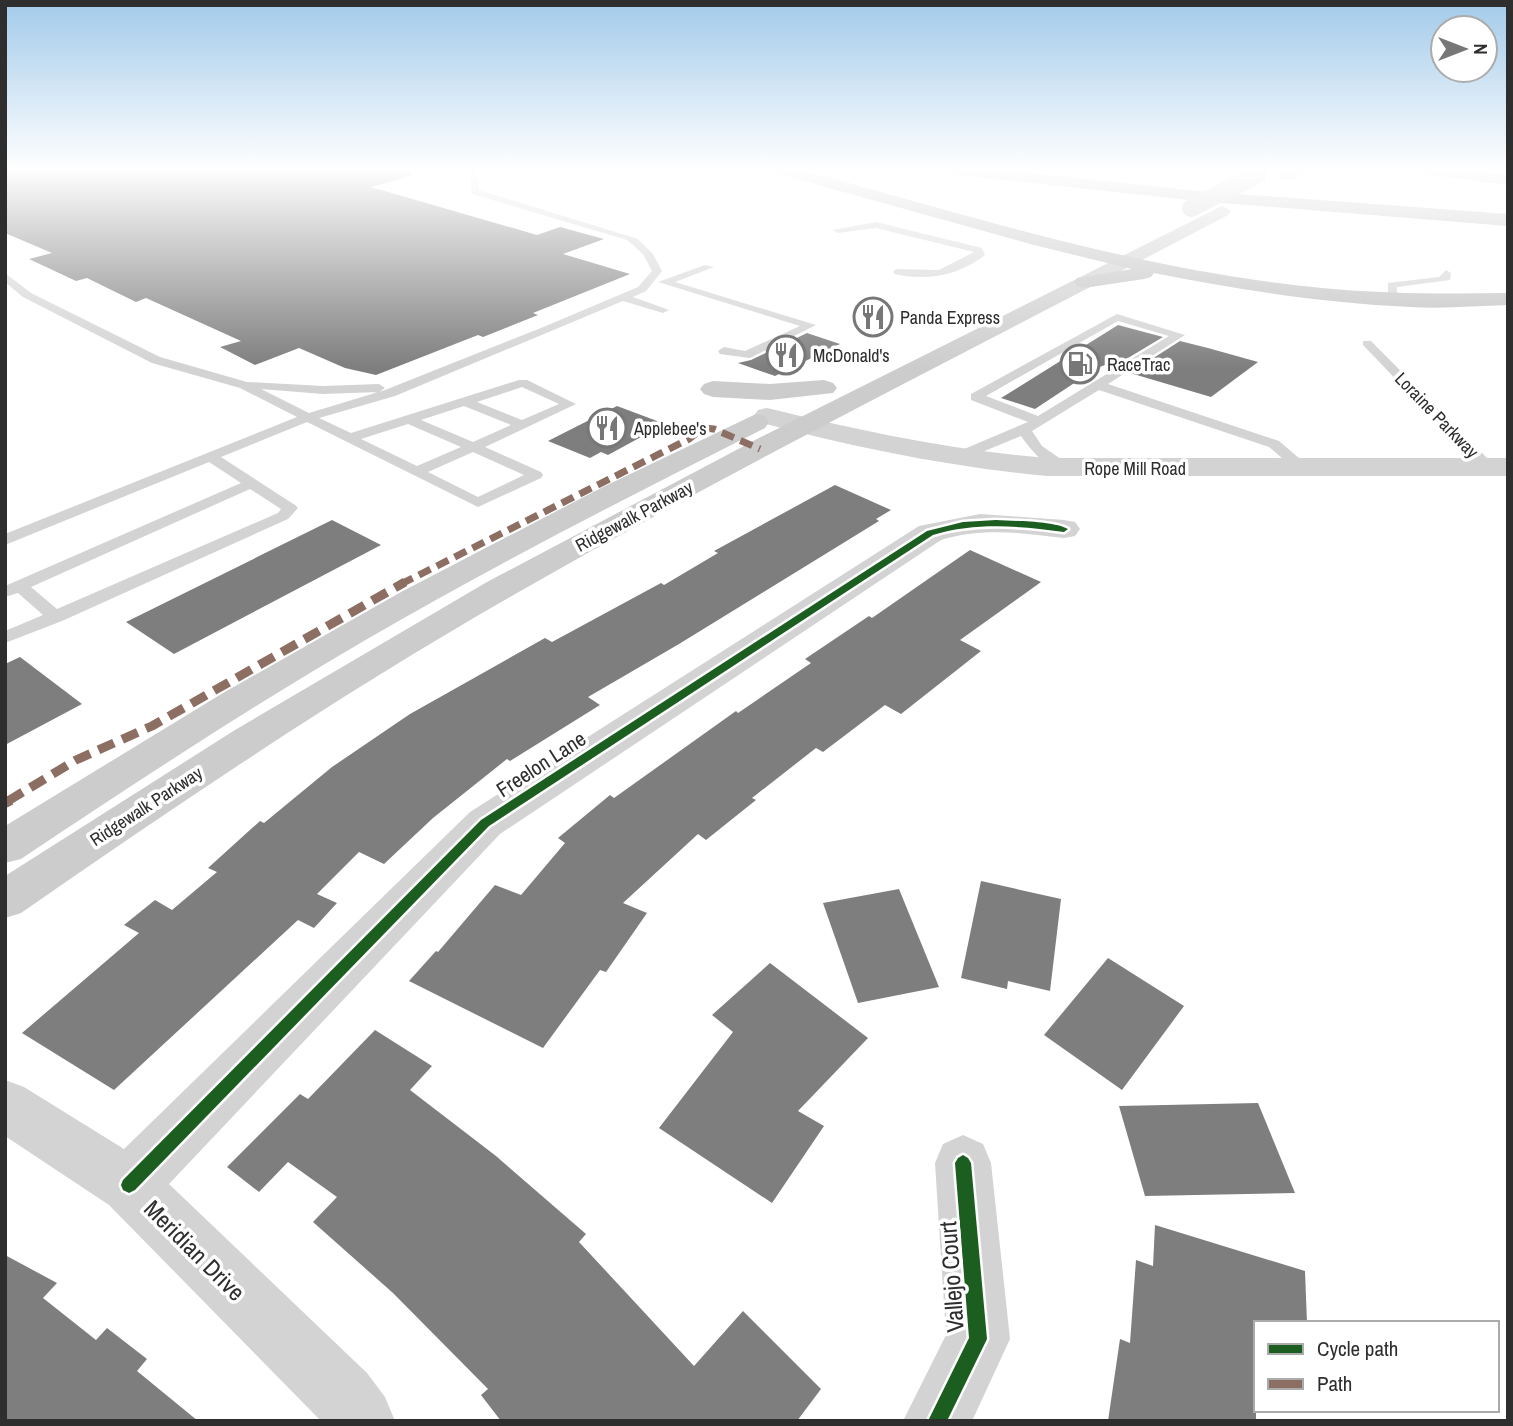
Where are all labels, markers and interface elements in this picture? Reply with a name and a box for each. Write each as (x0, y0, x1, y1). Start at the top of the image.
north arrow (1429, 14, 1499, 84)
text: N (1468, 43, 1494, 55)
restaurant icon: Panda Express (852, 296, 894, 338)
place label: Panda Express (900, 305, 1000, 330)
restaurant icon: McDonald's (765, 334, 807, 376)
place label: McDonald's (813, 343, 890, 368)
fuel station icon: RaceTrac (1059, 343, 1101, 385)
place label: RaceTrac (1107, 352, 1170, 377)
street label: Loraine Parkway (1390, 366, 1485, 464)
restaurant icon: Applebee's (586, 407, 628, 449)
place label: Applebee's (633, 416, 707, 441)
street label: Rope Mill Road (1084, 456, 1186, 481)
street label: Ridgewalk Parkway (571, 474, 698, 557)
street label: Freelon Lane (491, 724, 591, 804)
street label: Ridgewalk Parkway (85, 760, 208, 852)
street label: Meridian Drive (138, 1193, 252, 1307)
street label: Vallejo Court (931, 1220, 971, 1334)
legend (1254, 1321, 1499, 1412)
text: Cycle path (1317, 1334, 1398, 1363)
text: Path (1317, 1369, 1352, 1398)

